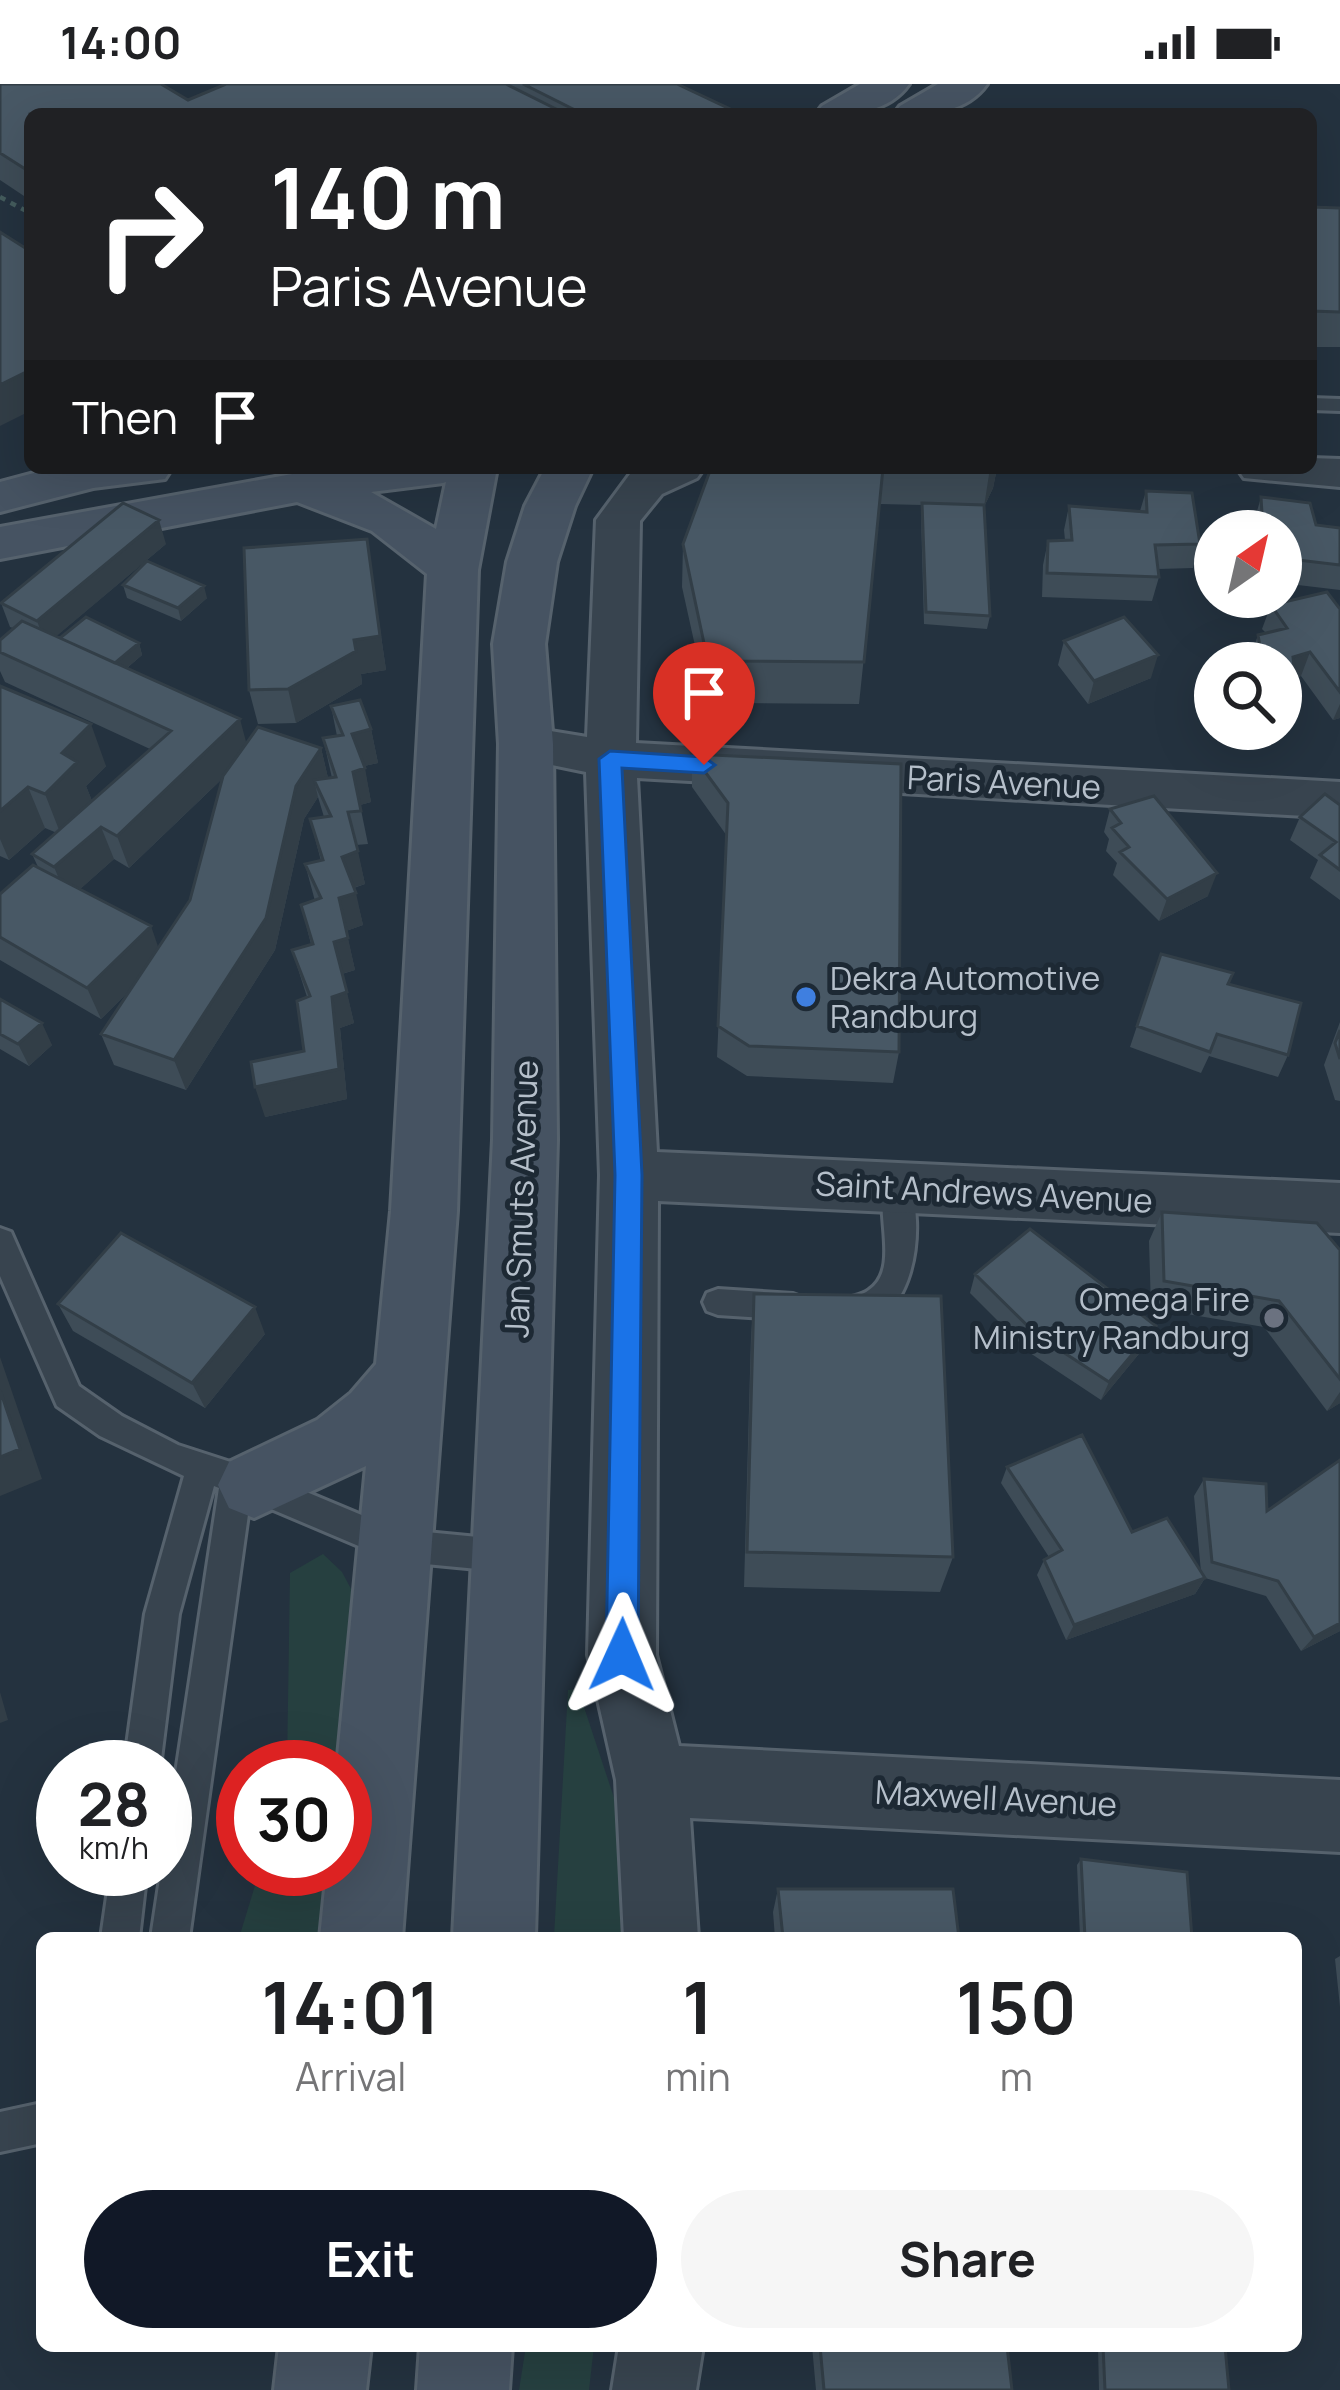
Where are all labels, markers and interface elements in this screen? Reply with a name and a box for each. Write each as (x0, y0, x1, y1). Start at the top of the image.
text: 14:00 (60, 11, 182, 73)
text: 140 m (270, 139, 506, 254)
icon: right (72, 156, 228, 312)
text: Paris Avenue (270, 248, 587, 322)
icon: arrive (202, 384, 268, 450)
text: Then (72, 386, 178, 448)
north arrow (1194, 510, 1302, 618)
map controls (1194, 510, 1302, 750)
pin (653, 642, 755, 765)
button: search (1194, 642, 1302, 750)
icon: arrive (671, 660, 737, 726)
street label: Paris Avenue (906, 754, 1102, 809)
place label: Dekra Automotive Randburg (830, 955, 1100, 1038)
marker: Dekra Automotive Randburg (793, 984, 819, 1010)
street label: Jan Smuts Avenue (493, 1059, 548, 1339)
street label: Saint Andrews Avenue (814, 1160, 1154, 1223)
place label: Omega Fire Ministry Randburg (973, 1276, 1250, 1359)
marker: Omega Fire Ministry Randburg (1261, 1305, 1287, 1331)
position arrow (559, 1592, 685, 1718)
speed limit sign: 30 (216, 1740, 372, 1896)
text: 28 (78, 1762, 150, 1844)
street label: Maxwell Avenue (874, 1769, 1118, 1826)
text: km/h (79, 1827, 149, 1868)
text: 14:01 (261, 1957, 440, 2056)
text: 1 (682, 1957, 714, 2056)
text: 150 (956, 1957, 1077, 2056)
text: Arrival (295, 2049, 406, 2103)
text: min (665, 2049, 731, 2103)
text: m (1000, 2049, 1033, 2103)
button: Exit (84, 2190, 657, 2328)
button: Share (681, 2190, 1254, 2328)

